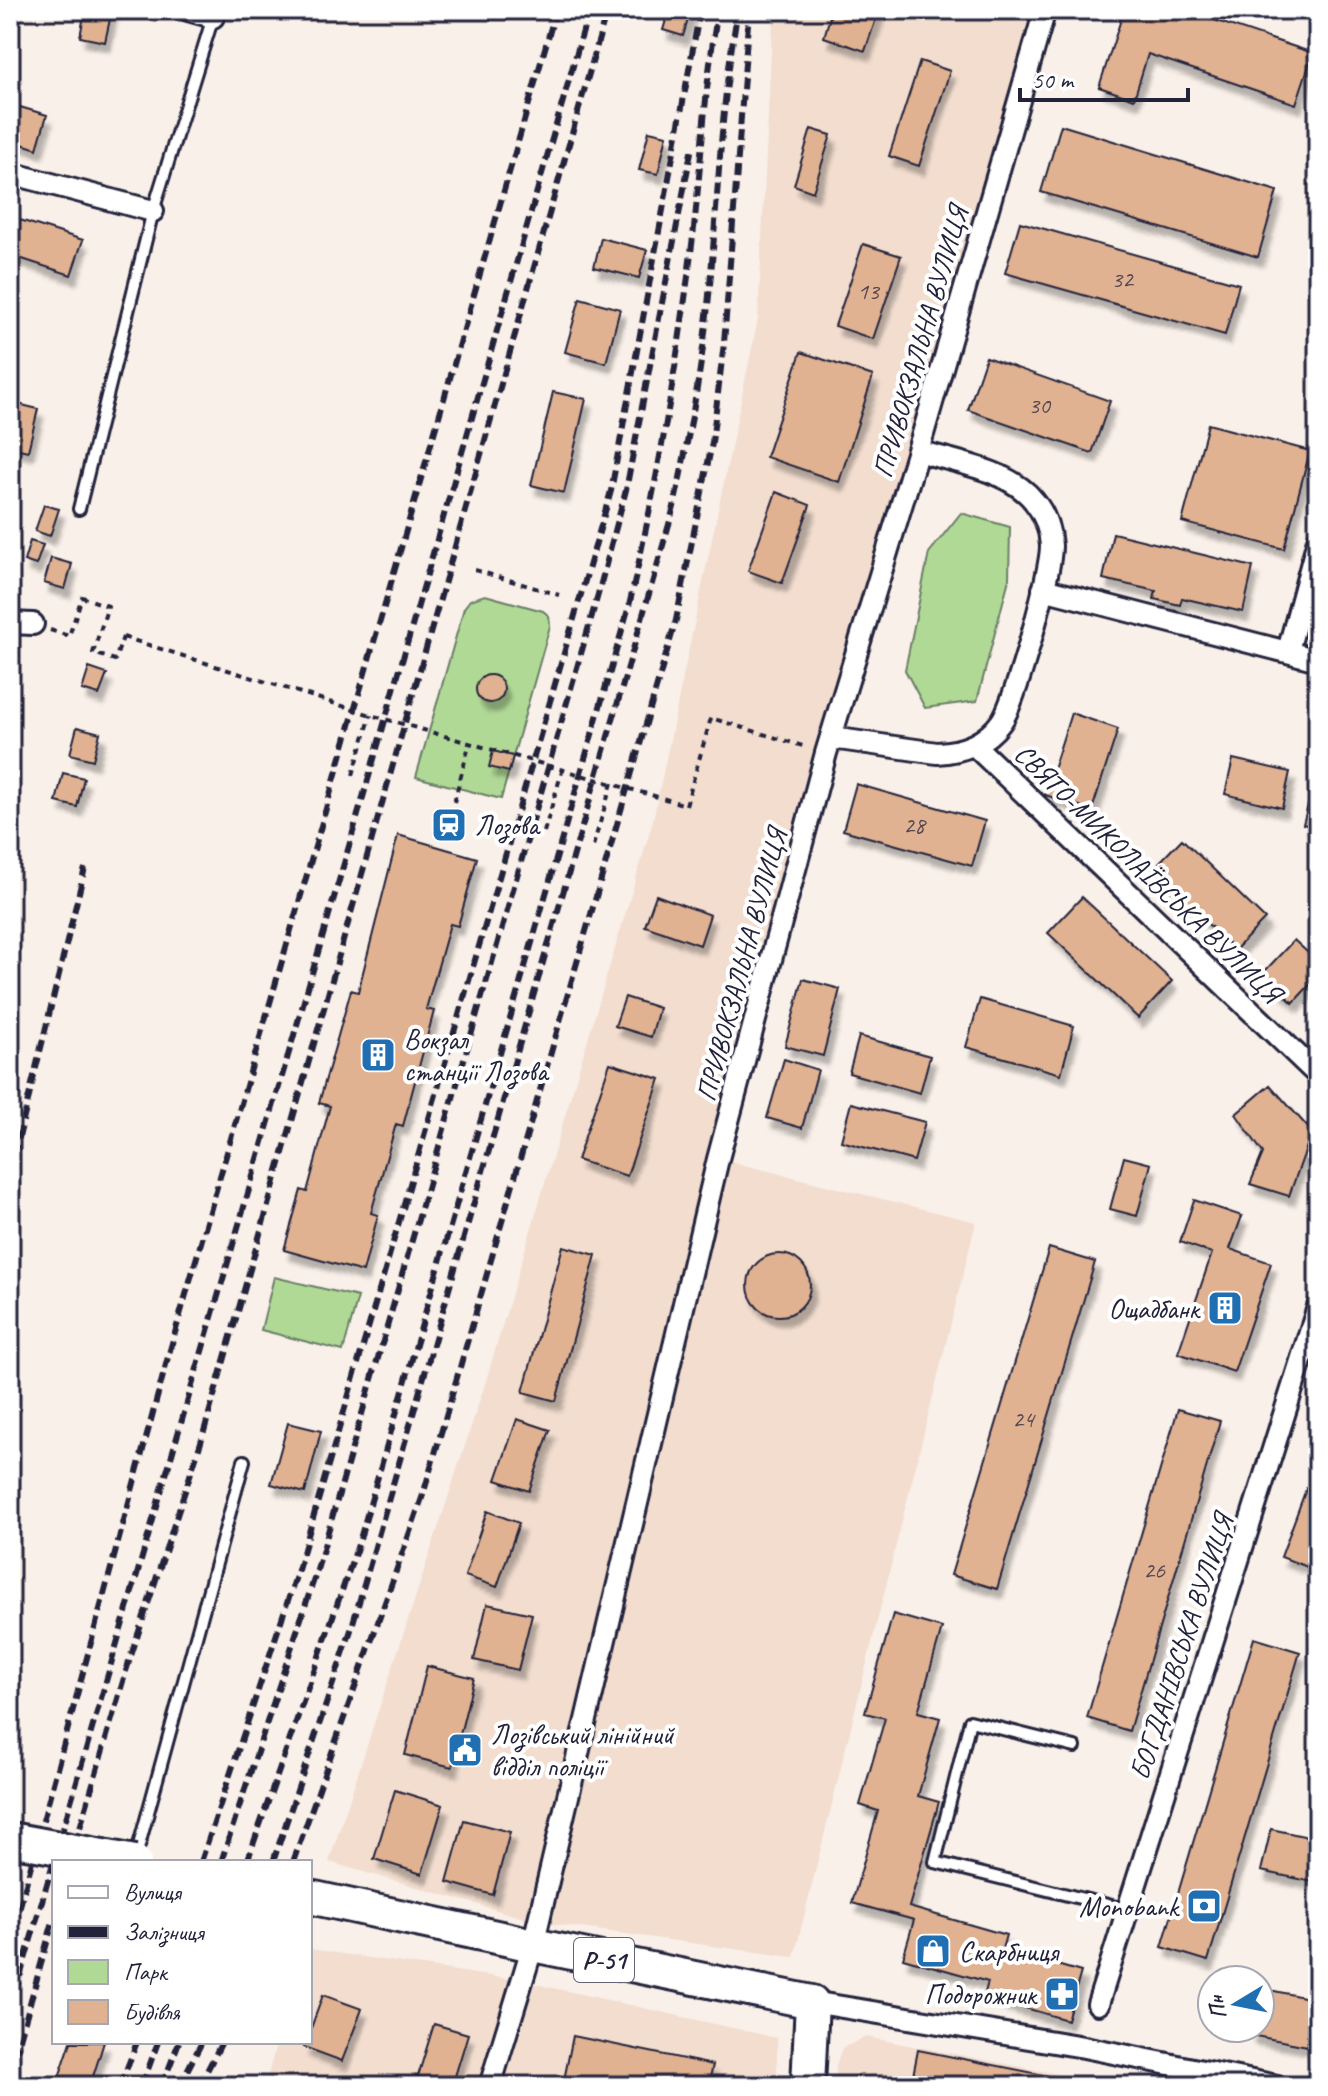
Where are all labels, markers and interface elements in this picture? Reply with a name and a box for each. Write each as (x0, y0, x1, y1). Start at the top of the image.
scale bar (1020, 52, 1188, 102)
text: 50 m (1032, 65, 1075, 95)
street label: ПРИВОКЗАЛЬНА ВУЛИЦЯ (865, 198, 977, 481)
house number: 32 (1111, 264, 1135, 294)
house number: 13 (857, 276, 881, 306)
house number: 30 (1028, 390, 1052, 420)
street label: СВЯТО-МИКОЛАЇВСЬКА ВУЛИЦЯ (1007, 736, 1292, 1013)
station icon: Лозова (430, 806, 468, 844)
place label: Лозова (475, 808, 541, 844)
house number: 28 (903, 810, 927, 840)
street label: ПРИВОКЗАЛЬНА ВУЛИЦЯ (688, 821, 795, 1105)
place label: Вокзал станції Лозова (404, 1022, 550, 1090)
building icon: Вокзал станції Лозова (359, 1036, 397, 1074)
building icon: Ощадбанк (1206, 1289, 1244, 1327)
place label: Ощадбанк (1109, 1291, 1202, 1326)
house number: 24 (1012, 1404, 1036, 1434)
street label: БОГДАНІВСЬКА ВУЛИЦЯ (1122, 1506, 1242, 1784)
house number: 26 (1143, 1555, 1166, 1585)
place label: Лозівський лінійний відділ поліції (491, 1717, 675, 1784)
public building icon: Лозівський лінійний відділ поліції (446, 1731, 484, 1769)
legend (52, 1860, 312, 2044)
text: Вулиця (124, 1877, 183, 1907)
bank icon: Monobank (1185, 1887, 1223, 1925)
place label: Monobank (1079, 1889, 1181, 1924)
text: Залізниця (124, 1917, 205, 1948)
shop icon: Скарбниця (914, 1932, 952, 1970)
place label: Скарбниця (959, 1934, 1060, 1969)
road number: Р-51 (574, 1938, 634, 1982)
text: Парк (124, 1957, 169, 1987)
north arrow (1196, 1964, 1276, 2044)
pharmacy icon: Подорожник (1043, 1975, 1081, 2013)
place label: Подорожник (925, 1977, 1039, 2012)
text: Пн (1201, 1992, 1233, 2021)
text: Будівля (124, 1997, 181, 2027)

